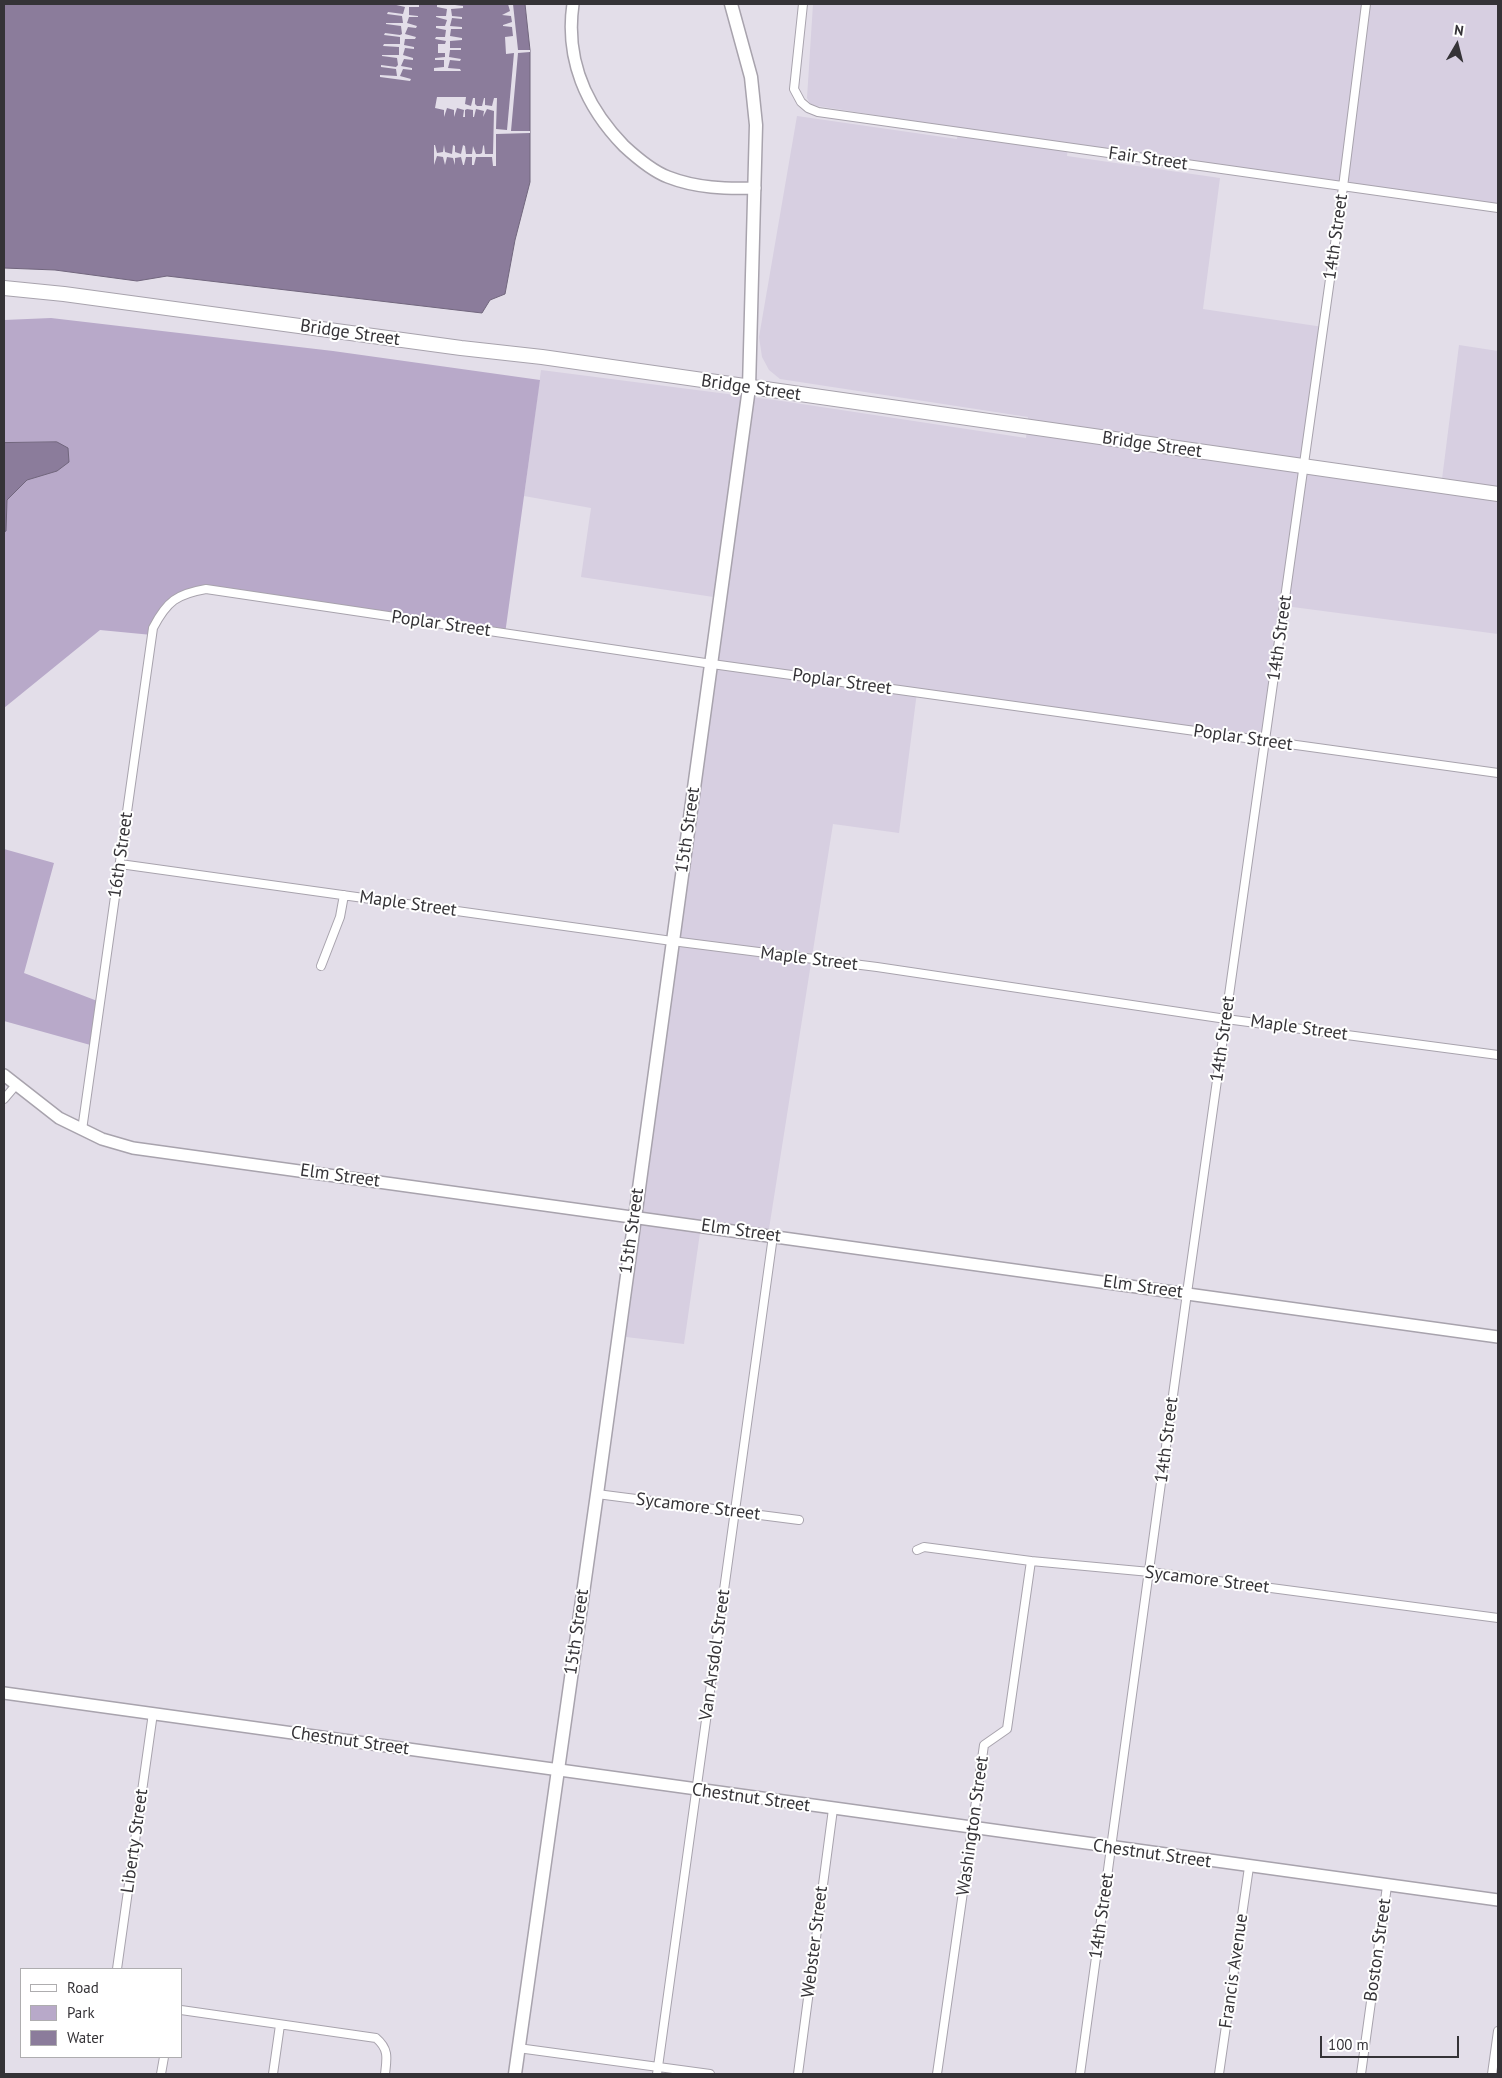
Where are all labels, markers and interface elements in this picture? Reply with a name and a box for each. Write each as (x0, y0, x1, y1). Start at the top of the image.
north arrow (1432, 20, 1482, 70)
text: N (1453, 21, 1465, 40)
street label: Fair Street (1107, 143, 1189, 175)
street label: 14th Street (1319, 193, 1353, 281)
street label: Bridge Street (299, 315, 401, 351)
street label: Bridge Street (700, 370, 802, 406)
street label: Bridge Street (1101, 427, 1203, 463)
street label: 14th Street (1263, 594, 1297, 682)
street label: Poplar Street (390, 606, 492, 642)
street label: Poplar Street (791, 664, 893, 700)
street label: Poplar Street (1192, 720, 1294, 756)
street label: 15th Street (671, 786, 705, 874)
street label: 16th Street (104, 811, 138, 899)
street label: Maple Street (358, 886, 458, 922)
street label: Maple Street (759, 942, 859, 976)
street label: 14th Street (1206, 995, 1240, 1083)
street label: Maple Street (1249, 1010, 1349, 1046)
street label: Elm Street (299, 1160, 381, 1192)
street label: 15th Street (615, 1187, 649, 1275)
street label: Elm Street (700, 1215, 782, 1247)
street label: Elm Street (1102, 1271, 1184, 1303)
street label: 14th Street (1151, 1396, 1183, 1484)
street label: Sycamore Street (635, 1489, 761, 1525)
street label: Sycamore Street (1144, 1562, 1270, 1598)
street label: 15th Street (560, 1588, 594, 1676)
street label: Van Arsdol Street (695, 1588, 735, 1722)
street label: Chestnut Street (289, 1722, 411, 1760)
street label: Washington Street (952, 1755, 994, 1897)
street label: Chestnut Street (690, 1779, 812, 1817)
street label: Liberty Street (117, 1788, 153, 1894)
street label: Chestnut Street (1091, 1835, 1213, 1873)
street label: 14th Street (1085, 1872, 1119, 1960)
street label: Webster Street (797, 1885, 833, 1999)
street label: Boston Street (1360, 1897, 1396, 2003)
street label: Francis Avenue (1215, 1912, 1253, 2030)
legend (20, 1968, 182, 2058)
text: Road (67, 1978, 99, 1997)
text: Park (67, 2003, 95, 2022)
scale bar (1322, 2026, 1461, 2058)
text: Water (67, 2028, 104, 2047)
text: 100 m (1328, 2035, 1369, 2054)

